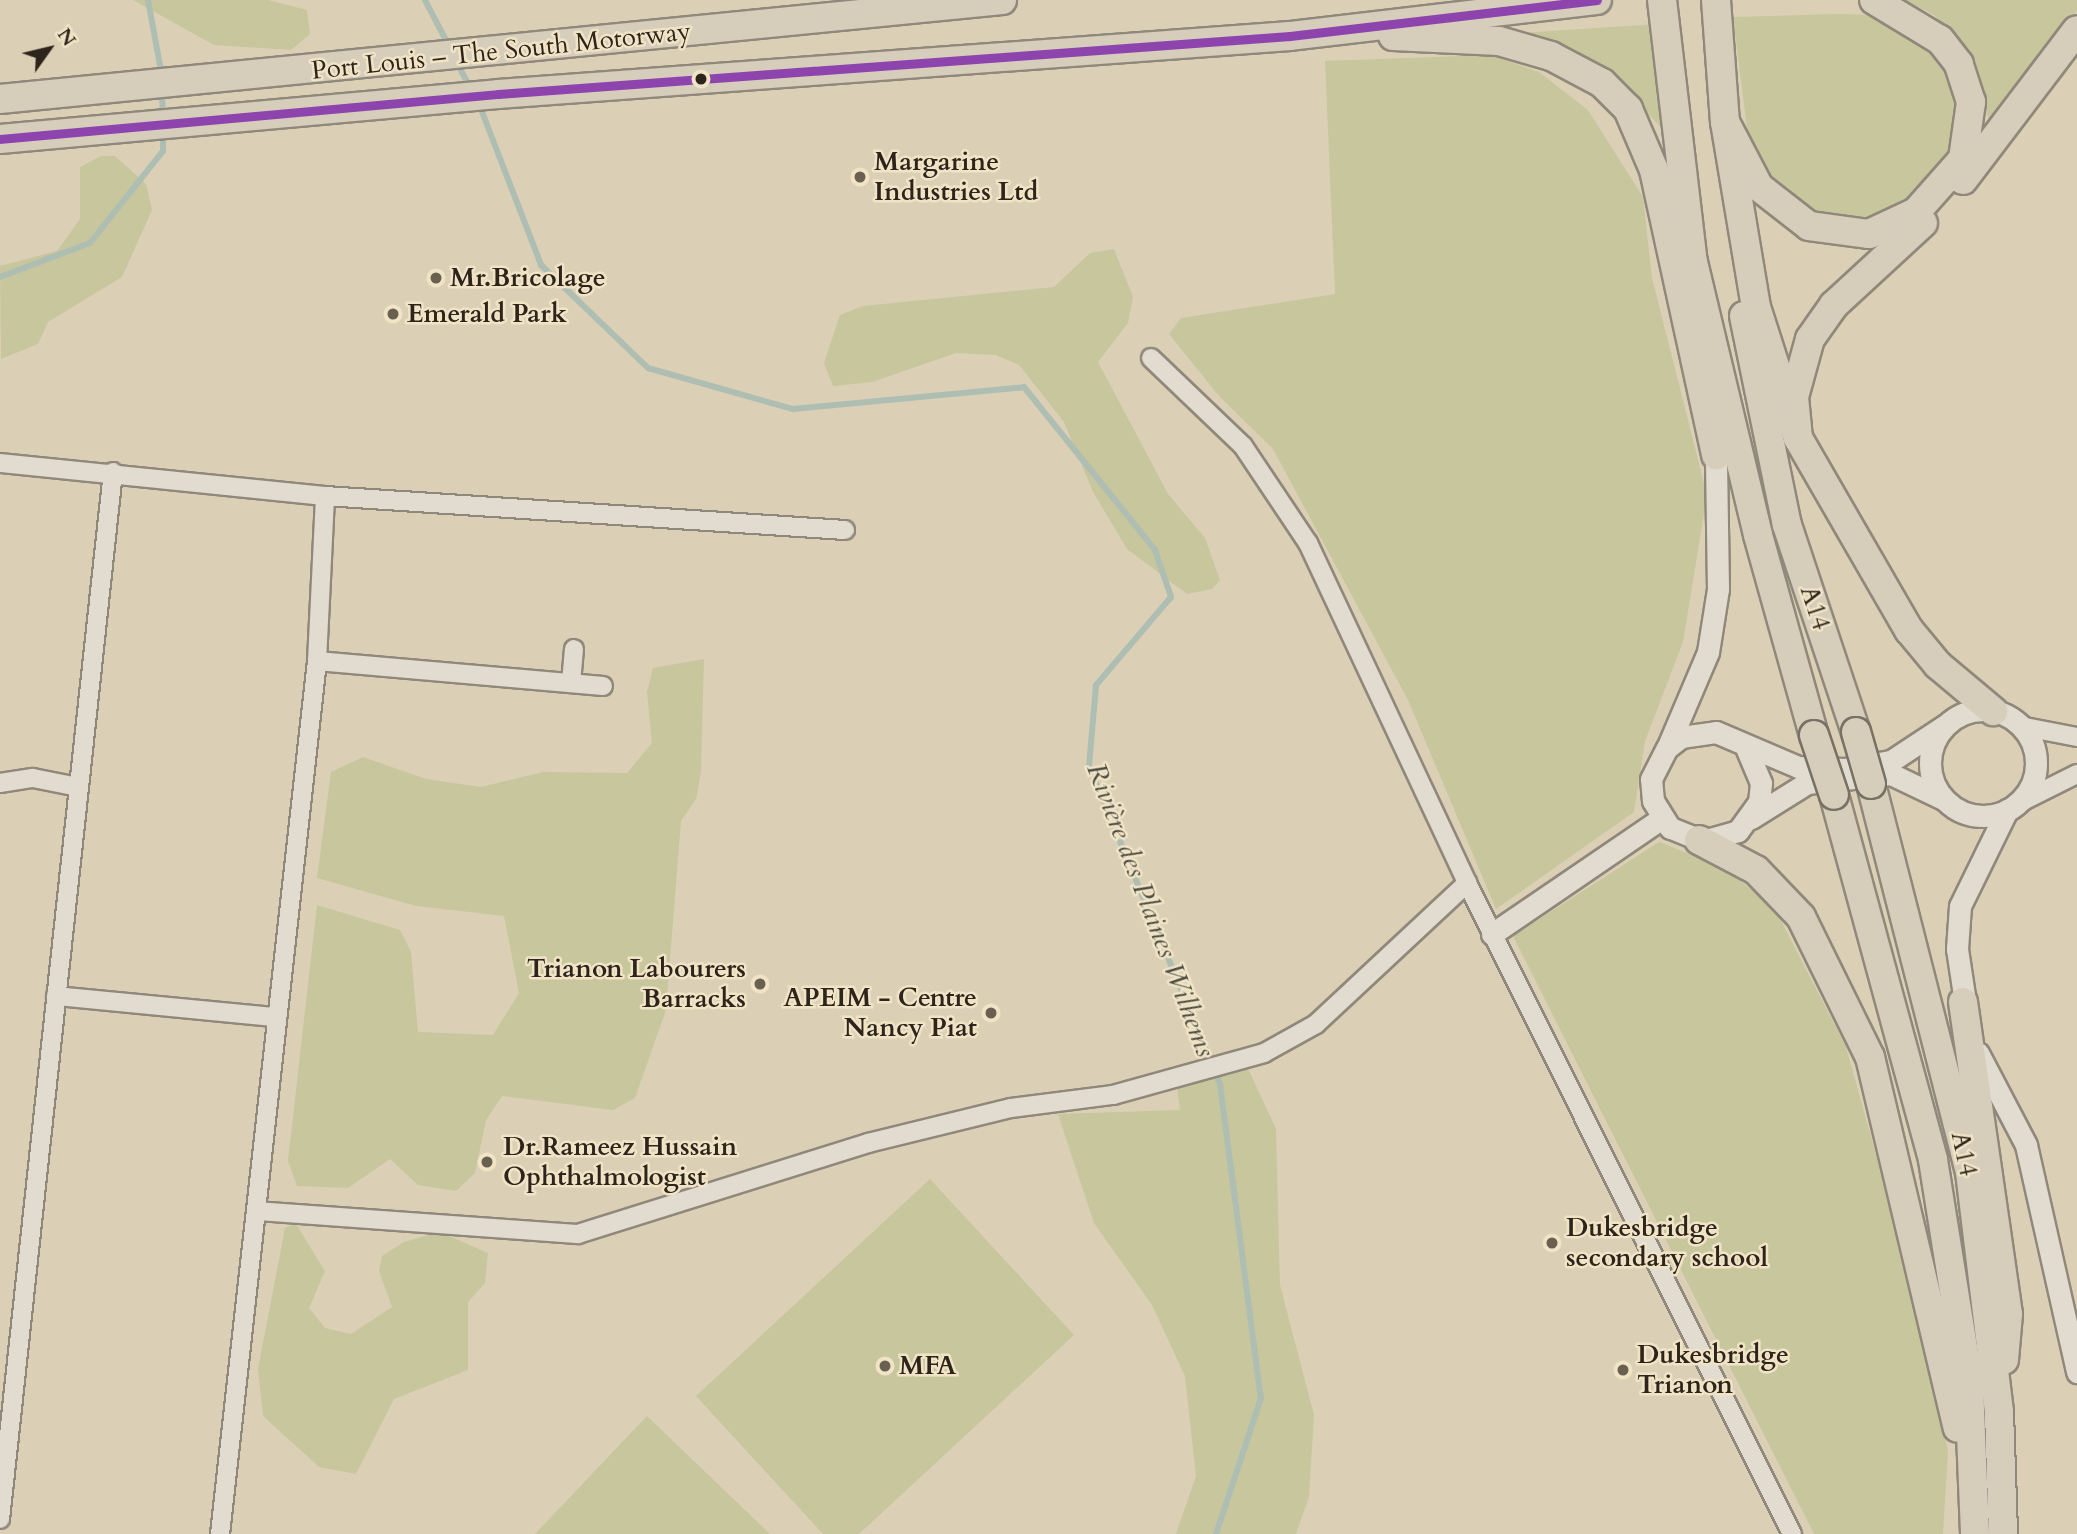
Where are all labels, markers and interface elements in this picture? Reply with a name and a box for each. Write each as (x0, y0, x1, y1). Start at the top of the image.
north arrow (14, 14, 84, 84)
street label: Port Louis – The South Motorway (310, 16, 692, 86)
text: N (51, 23, 82, 51)
unlabelled marker (694, 72, 708, 86)
place label: Margarine Industries Ltd (874, 146, 1038, 208)
marker: Margarine Industries Ltd (852, 169, 868, 185)
place label: Mr.Bricolage (450, 262, 606, 294)
marker: Mr.Bricolage (428, 270, 444, 286)
place label: Emerald Park (407, 298, 567, 330)
marker: Emerald Park (385, 306, 401, 322)
street label: A14 (1793, 582, 1837, 634)
water label: Rivière des Plaines Wilhems (1079, 758, 1223, 1062)
place label: Trianon Labourers Barracks (527, 953, 746, 1014)
marker: Trianon Labourers Barracks (752, 976, 768, 992)
place label: APEIM - Centre Nancy Piat (783, 982, 977, 1044)
marker: APEIM - Centre Nancy Piat (983, 1005, 999, 1021)
street label: A14 (1944, 1129, 1984, 1179)
place label: Dr.Rameez Hussain Ophthalmologist (503, 1131, 737, 1192)
marker: Dr.Rameez Hussain Ophthalmologist (477, 1152, 497, 1172)
place label: Dukesbridge secondary school (1566, 1212, 1768, 1274)
marker: Dukesbridge secondary school (1544, 1235, 1560, 1251)
place label: Dukesbridge Trianon (1637, 1339, 1789, 1400)
place label: MFA (899, 1350, 956, 1382)
marker: MFA (877, 1358, 893, 1374)
marker: Dukesbridge Trianon (1615, 1362, 1631, 1378)

